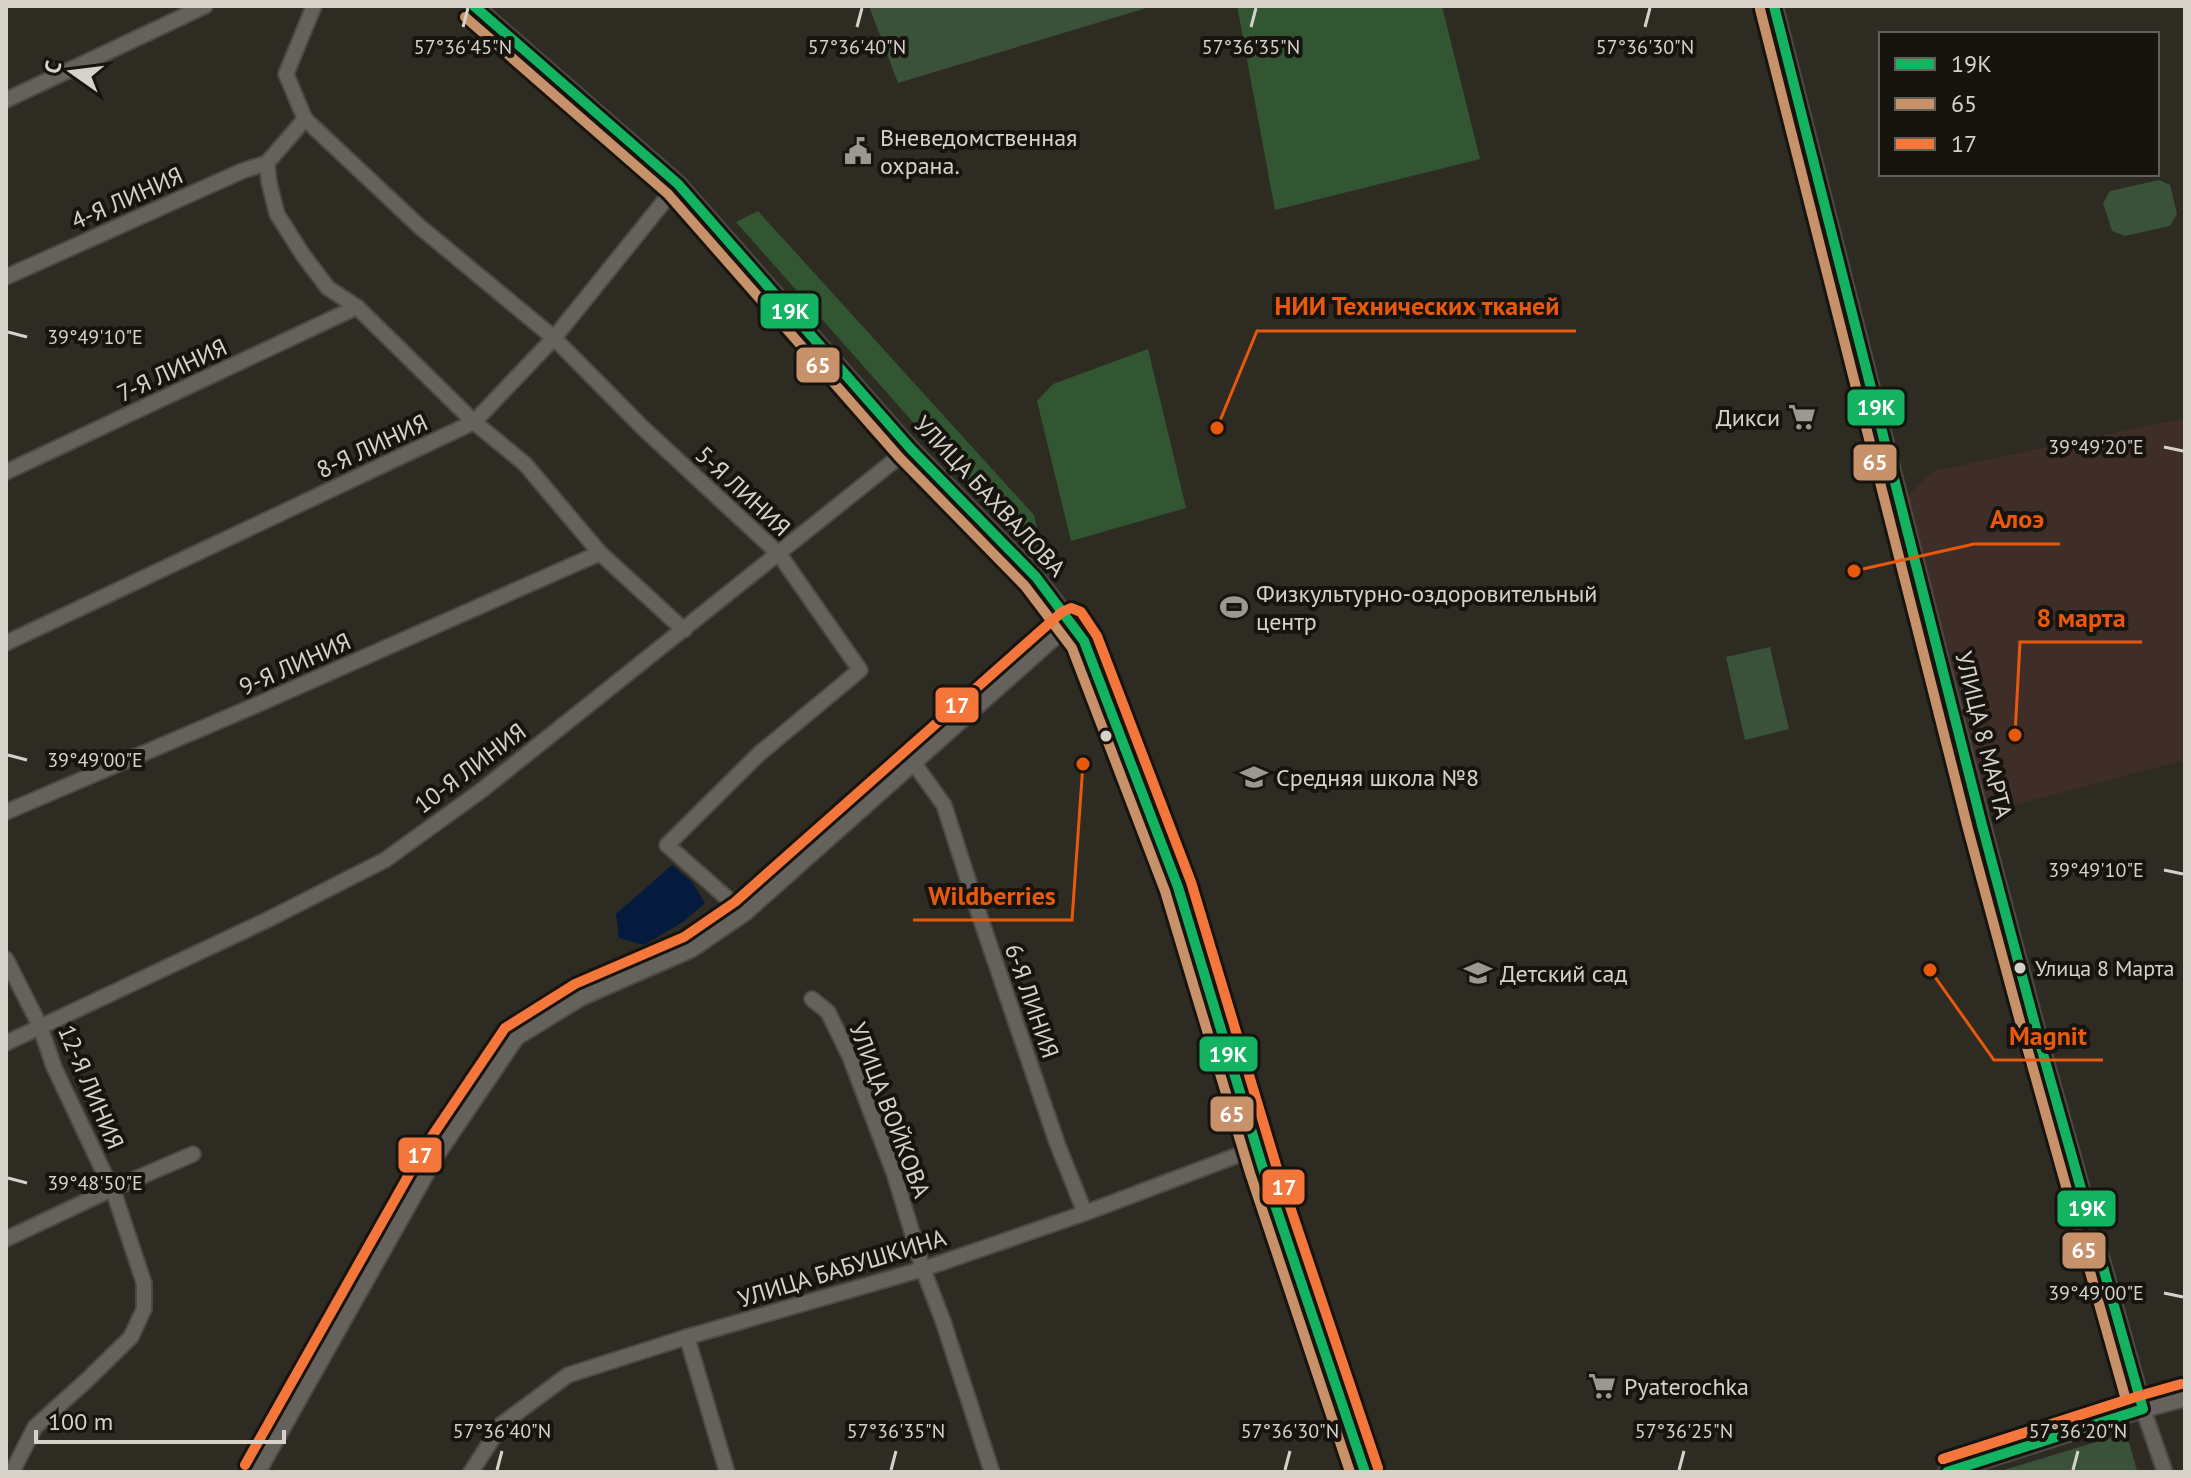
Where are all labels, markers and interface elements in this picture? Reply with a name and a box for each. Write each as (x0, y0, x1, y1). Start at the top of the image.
north arrow (32, 32, 112, 112)
legend (1879, 32, 2159, 176)
text: 57°36'45"N (414, 34, 512, 60)
text: 57°36'40"N (808, 34, 906, 60)
text: 57°36'35"N (1202, 34, 1300, 60)
text: 57°36'30"N (1596, 34, 1694, 60)
text: 19К (1951, 48, 1992, 79)
text: С (38, 58, 68, 77)
text: 65 (1951, 88, 1977, 119)
place label: Вневедомственная охрана. (880, 122, 1078, 181)
text: 17 (1951, 128, 1977, 159)
public building icon: Вневедомственная охрана. (843, 136, 873, 166)
street label: 4-Я ЛИНИЯ (66, 160, 188, 236)
callout: НИИ Технических тканей (1257, 281, 1576, 331)
text: НИИ Технических тканей (1275, 289, 1559, 322)
line badge: 19К (759, 292, 820, 330)
text: 19К (771, 297, 810, 325)
text: 39°49'10"E (47, 324, 143, 350)
street label: 7-Я ЛИНИЯ (112, 331, 232, 409)
line badge: 65 (795, 346, 841, 384)
text: 65 (806, 351, 830, 379)
line badge: 19К (1846, 388, 1906, 427)
text: 19К (1857, 393, 1896, 421)
place label: Дикси (1716, 402, 1780, 433)
supermarket icon: Дикси (1787, 402, 1817, 432)
street label: 8-Я ЛИНИЯ (312, 407, 432, 485)
street label: УЛИЦА БАХВАЛОВА (907, 409, 1073, 583)
text: 39°49'20"E (2048, 434, 2144, 460)
street label: 5-Я ЛИНИЯ (689, 439, 797, 543)
line badge: 65 (1852, 443, 1898, 482)
text: 65 (1863, 448, 1887, 476)
callout: Алоэ (1974, 494, 2060, 544)
text: Алоэ (1990, 502, 2044, 535)
place label: Физкультурно-оздоровительный центр (1256, 578, 1597, 637)
sports icon: Физкультурно-оздоровительный центр (1219, 592, 1249, 622)
callout: 8 марта (2020, 592, 2142, 642)
text: 8 марта (2036, 601, 2126, 634)
street label: 9-Я ЛИНИЯ (234, 626, 356, 702)
street label: УЛИЦА 8 МАРТА (1948, 648, 2020, 822)
line badge: 17 (934, 686, 980, 724)
text: 17 (945, 691, 969, 719)
street label: 10-Я ЛИНИЯ (408, 716, 532, 820)
unlabelled marker (1098, 728, 1114, 744)
text: 39°49'00"E (47, 747, 143, 773)
school or university icon: Средняя школа №8 (1239, 762, 1269, 792)
place label: Средняя школа №8 (1276, 762, 1479, 793)
text: 39°49'10"E (2048, 857, 2144, 883)
callout: Wildberries (913, 870, 1072, 920)
text: Wildberries (928, 879, 1056, 912)
street label: 6-Я ЛИНИЯ (998, 940, 1066, 1062)
place label: Улица 8 Марта (2035, 954, 2175, 982)
school or university icon: Детский сад (1463, 958, 1493, 988)
place label: Детский сад (1500, 958, 1628, 989)
marker: Улица 8 Марта (2012, 960, 2028, 976)
callout: Magnit (1994, 1010, 2103, 1060)
street label: УЛИЦА ВОЙКОВА (842, 1018, 938, 1202)
text: Magnit (2009, 1019, 2087, 1052)
street label: 12-Я ЛИНИЯ (51, 1020, 131, 1154)
line badge: 19К (1198, 1035, 1259, 1073)
text: 19К (1209, 1040, 1248, 1068)
line badge: 65 (1209, 1095, 1255, 1133)
text: 65 (1220, 1100, 1244, 1128)
line badge: 17 (397, 1136, 443, 1174)
text: 17 (408, 1141, 432, 1169)
line badge: 17 (1261, 1168, 1306, 1206)
text: 39°48'50"E (47, 1170, 143, 1196)
text: 17 (1272, 1173, 1296, 1201)
line badge: 19К (2056, 1189, 2117, 1228)
text: 19К (2068, 1194, 2107, 1222)
street label: УЛИЦА БАБУШКИНА (734, 1222, 950, 1314)
line badge: 65 (2061, 1231, 2107, 1270)
text: 65 (2072, 1236, 2096, 1264)
text: 39°49'00"E (2048, 1280, 2144, 1306)
supermarket icon: Pyaterochka (1587, 1371, 1617, 1401)
place label: Pyaterochka (1624, 1371, 1749, 1402)
scale bar (36, 1394, 284, 1444)
text: 100 m (48, 1406, 113, 1437)
text: 57°36'40"N (453, 1418, 551, 1444)
text: 57°36'35"N (847, 1418, 945, 1444)
text: 57°36'30"N (1241, 1418, 1339, 1444)
text: 57°36'25"N (1635, 1418, 1733, 1444)
text: 57°36'20"N (2029, 1418, 2127, 1444)

